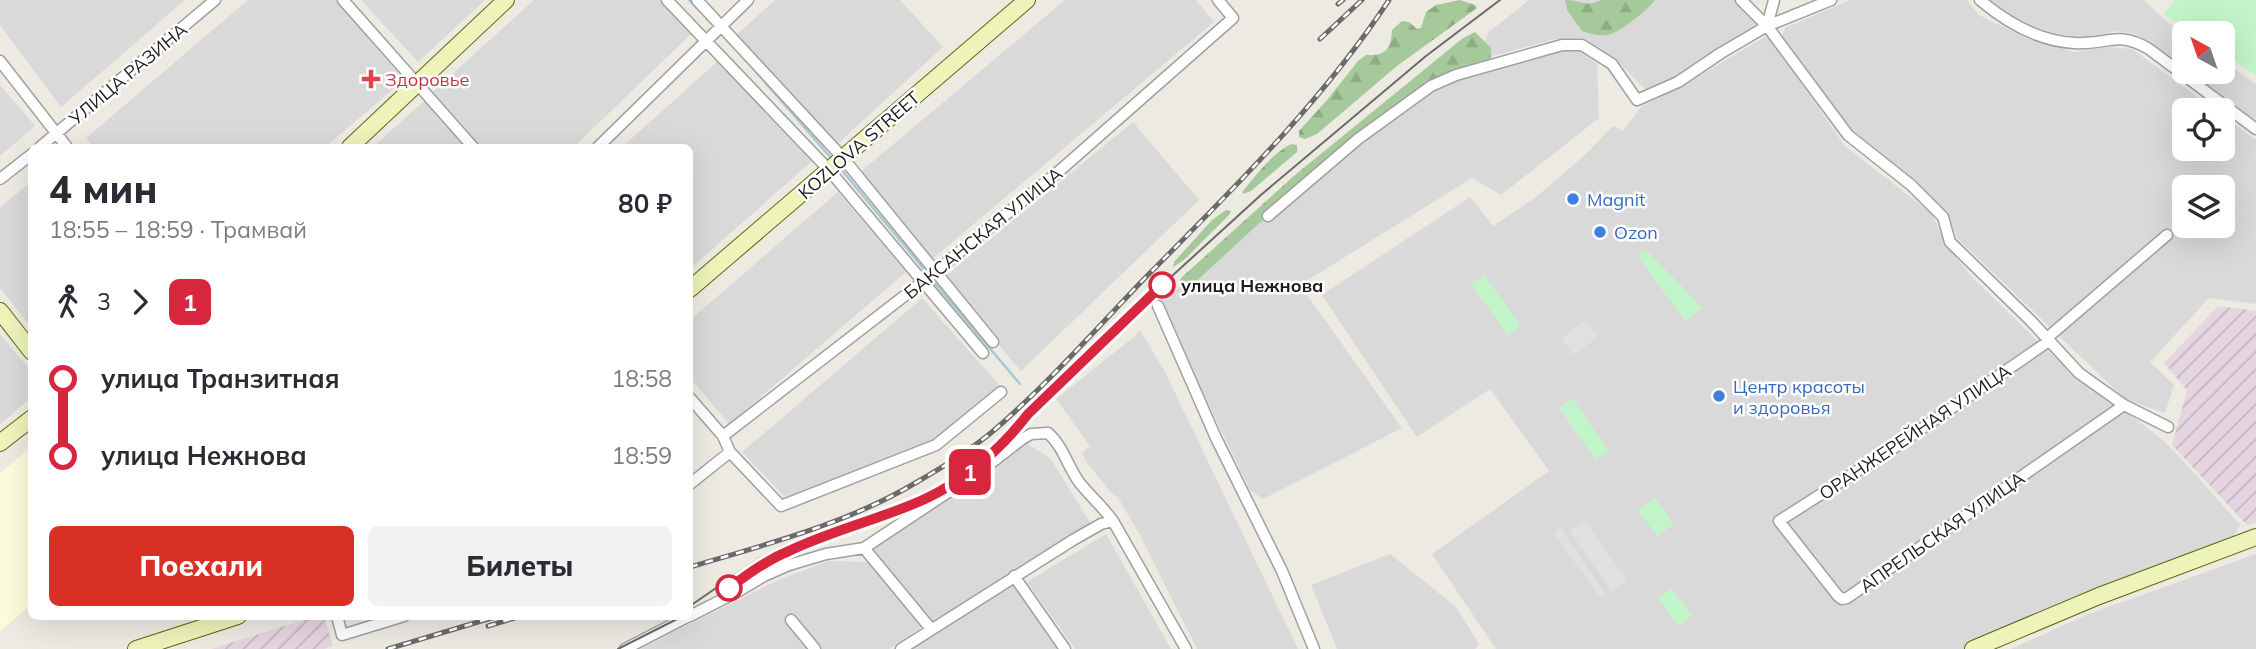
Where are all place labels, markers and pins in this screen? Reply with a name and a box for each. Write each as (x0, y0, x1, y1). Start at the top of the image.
place label: Здоровье (385, 68, 470, 91)
marker: Здоровье (363, 71, 379, 87)
place label: Magnit (1587, 188, 1645, 211)
marker: Magnit (1565, 191, 1581, 207)
place label: Ozon (1614, 221, 1658, 244)
marker: Ozon (1592, 224, 1608, 240)
marker: улица Нежнова (1149, 272, 1175, 298)
place label: улица Нежнова (1181, 274, 1324, 297)
place label: Центр красоты и здоровья (1733, 375, 1865, 419)
marker: Центр красоты и здоровья (1711, 388, 1727, 404)
unlabelled marker (716, 575, 742, 601)

